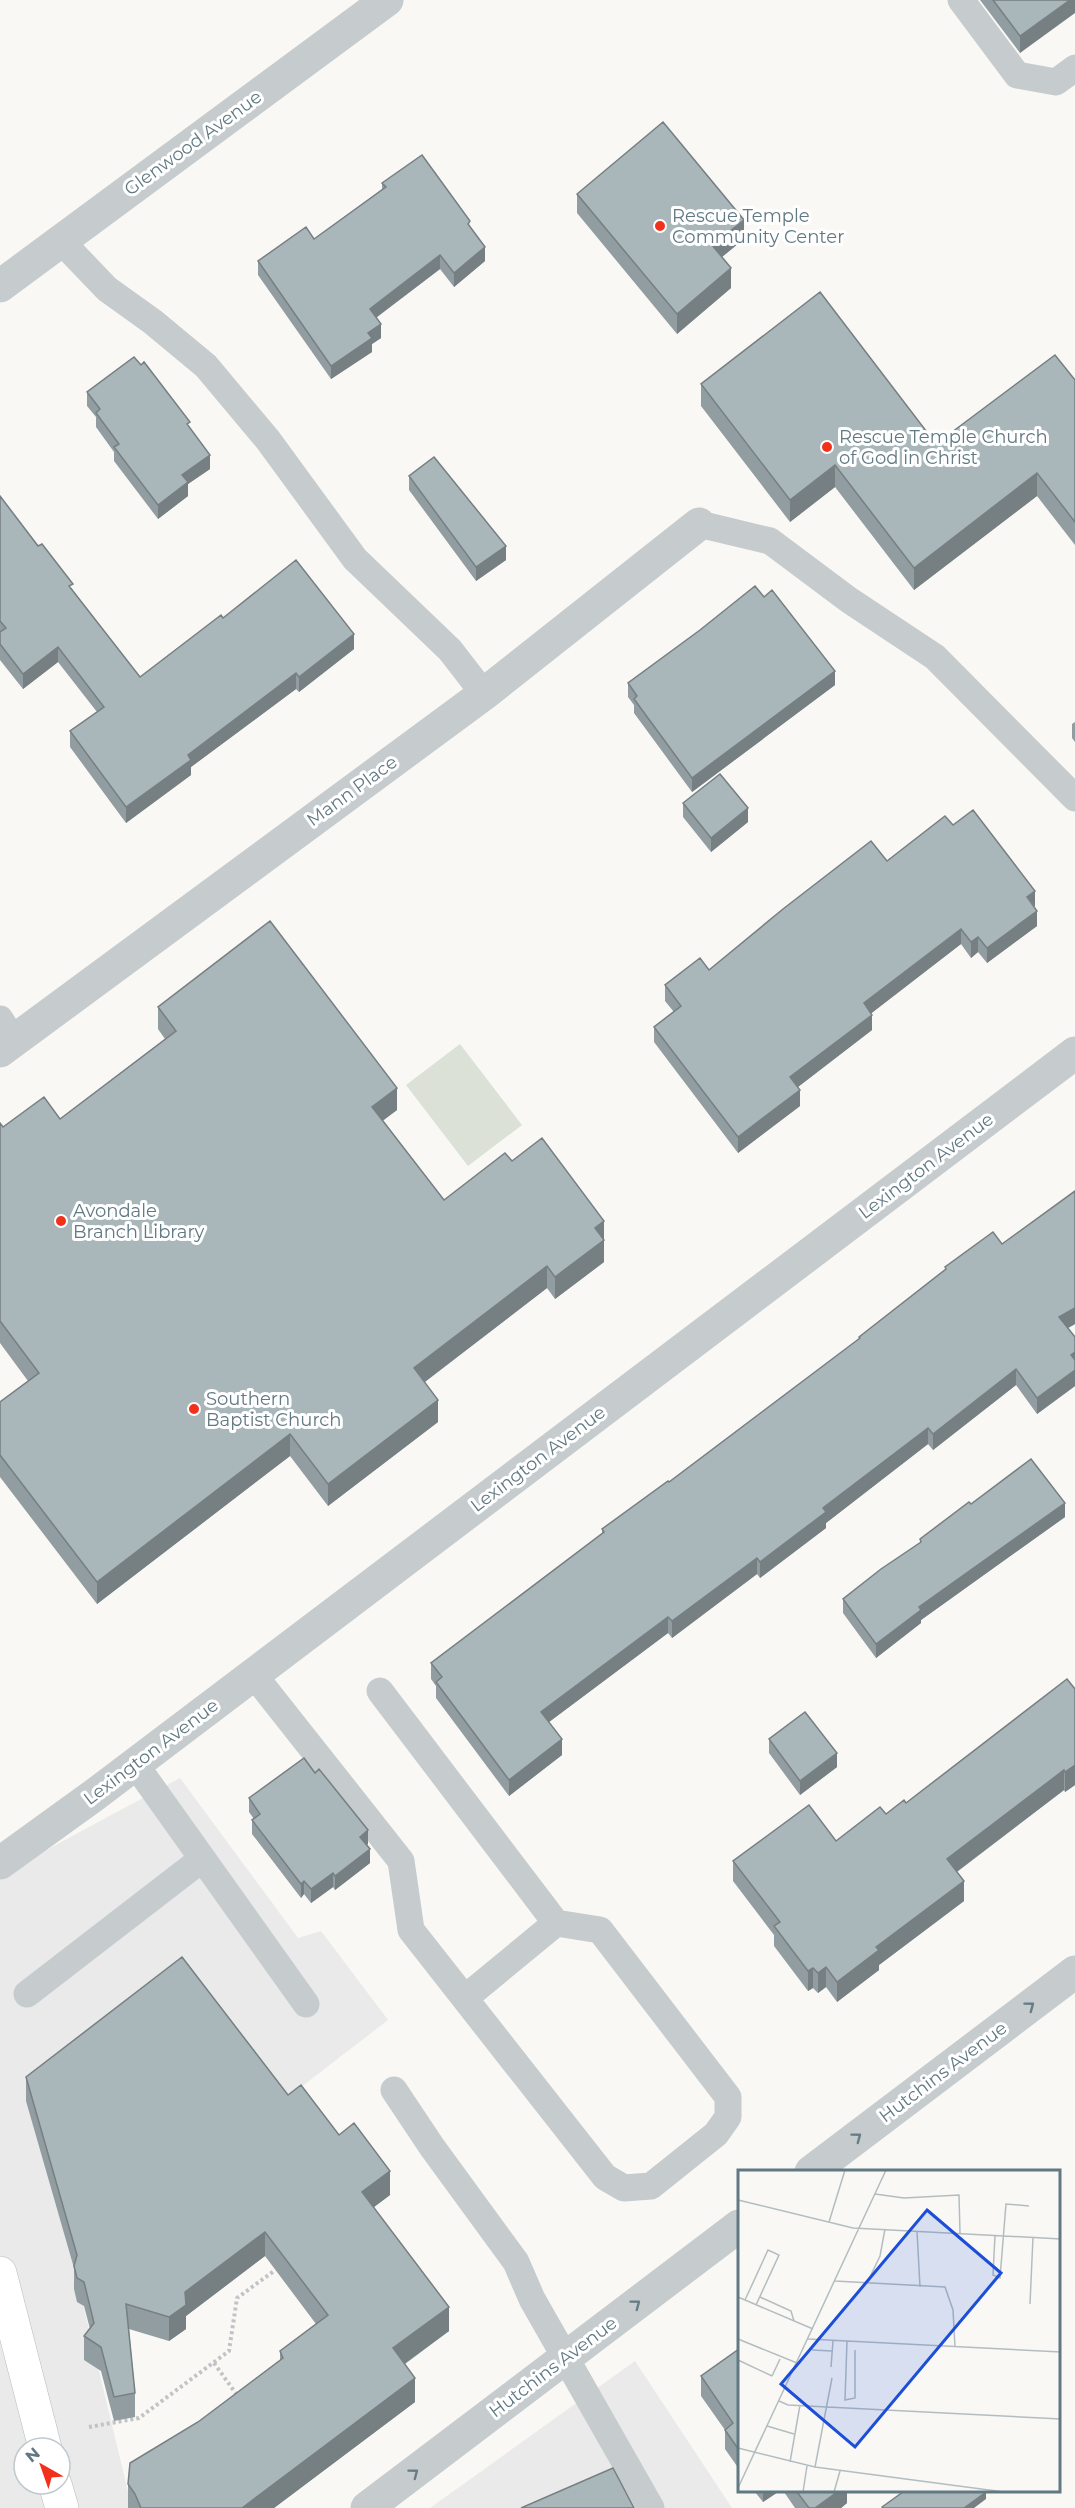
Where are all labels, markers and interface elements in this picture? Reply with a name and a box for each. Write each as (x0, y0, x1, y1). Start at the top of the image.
street label: Glenwood Avenue (120, 86, 266, 200)
place label: Rescue Temple Community Center (672, 205, 844, 248)
marker: Rescue Temple Community Center (653, 219, 667, 233)
place label: Rescue Temple Church of God in Christ (839, 426, 1048, 469)
marker: Rescue Temple Church of God in Christ (820, 440, 834, 454)
street label: Mann Place (303, 751, 401, 831)
street label: Lexington Avenue (854, 1108, 998, 1224)
place label: Avondale Branch Library (73, 1200, 205, 1243)
marker: Avondale Branch Library (54, 1214, 68, 1228)
place label: Southern Baptist Church (206, 1388, 342, 1431)
street label: Lexington Avenue (466, 1401, 610, 1517)
marker: Southern Baptist Church (187, 1402, 201, 1416)
street label: Lexington Avenue (79, 1694, 223, 1810)
one-way arrow (1023, 2003, 1034, 2014)
street label: Hutchins Avenue (875, 2017, 1011, 2127)
one-way arrow (851, 2133, 862, 2144)
inset map (738, 2170, 1060, 2493)
one-way arrow (630, 2301, 641, 2312)
street label: Hutchins Avenue (485, 2312, 621, 2422)
north arrow (12, 2436, 72, 2496)
text: N (22, 2443, 44, 2466)
one-way arrow (407, 2469, 418, 2480)

